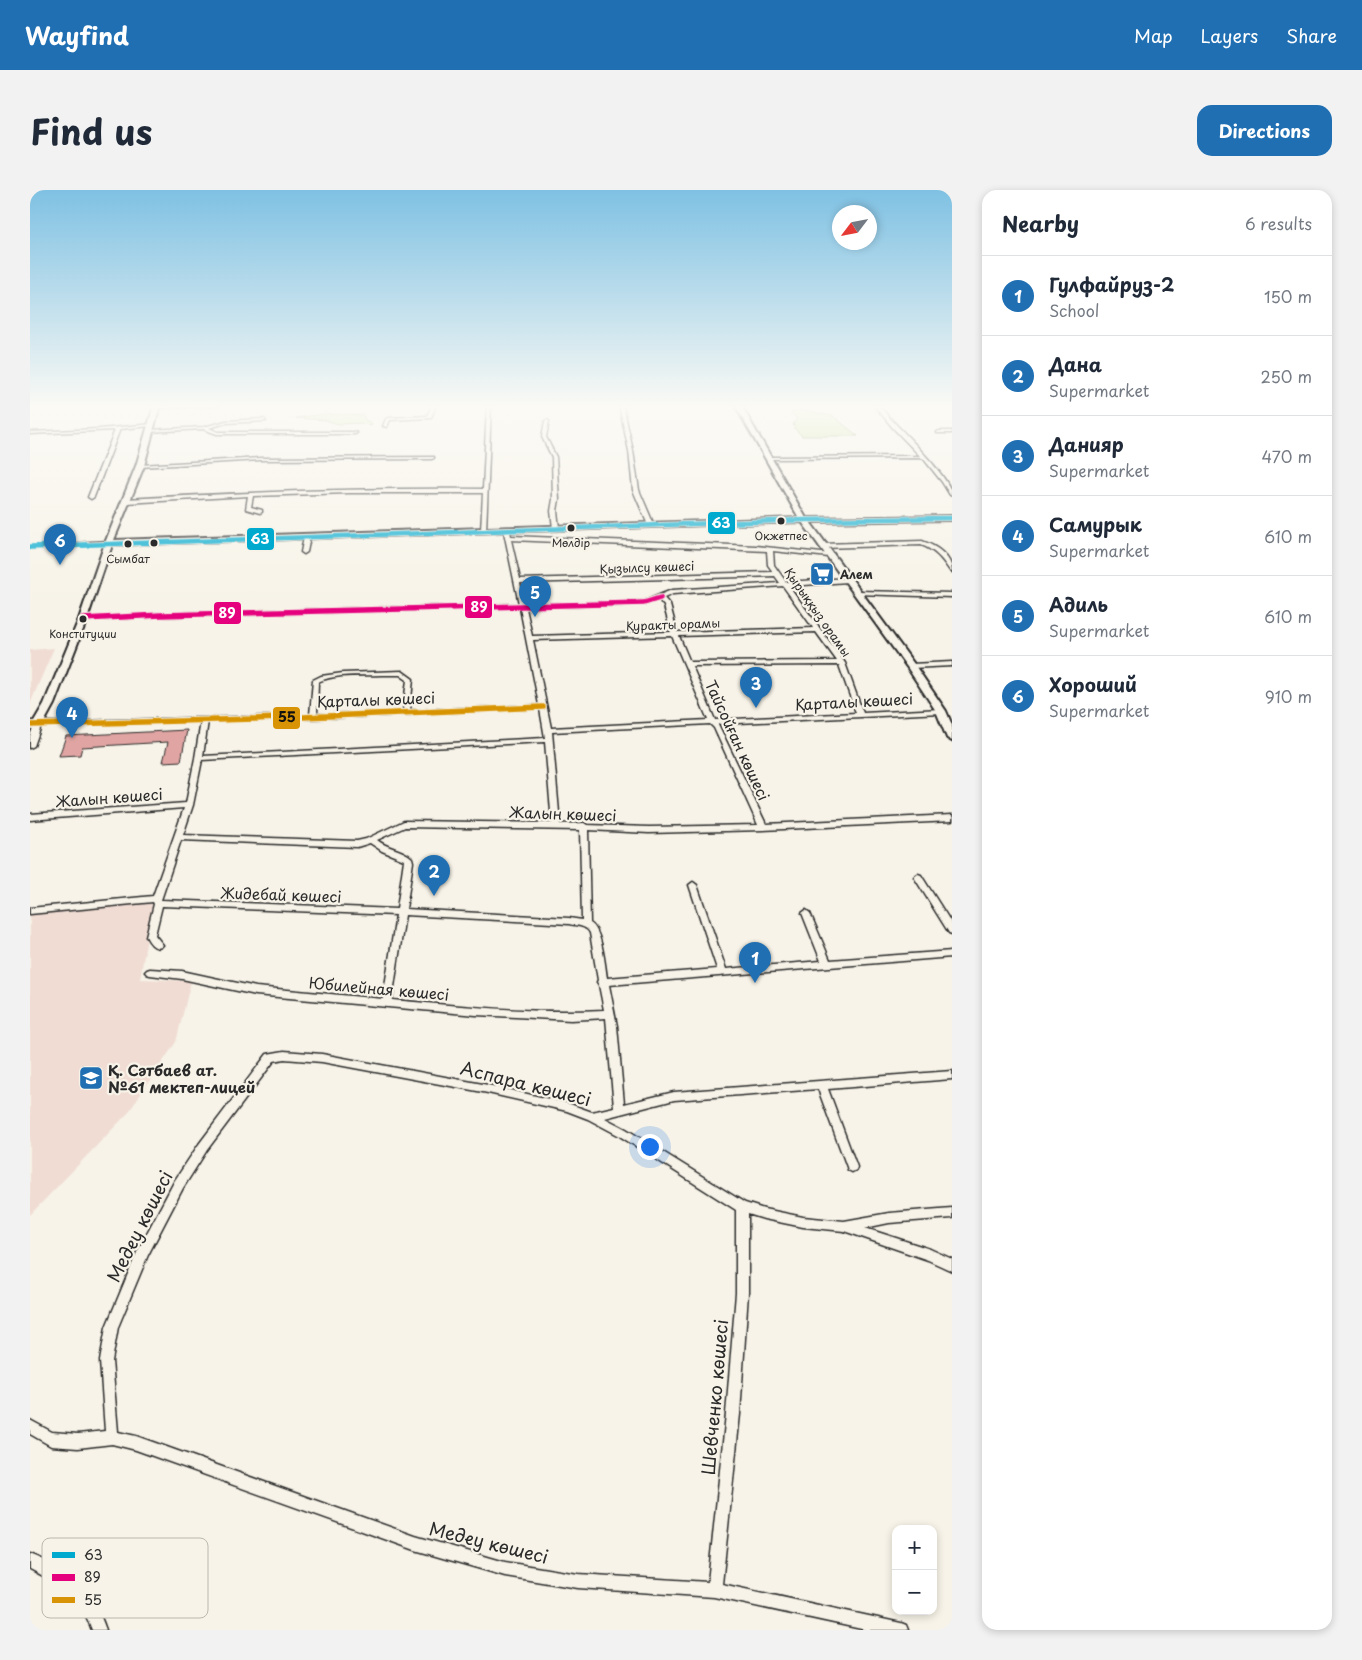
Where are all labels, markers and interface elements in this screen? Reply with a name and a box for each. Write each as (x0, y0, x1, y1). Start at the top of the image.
text: Wayfind (25, 17, 129, 53)
text: Map (1134, 22, 1173, 49)
text: Layers (1201, 22, 1258, 49)
text: Share (1286, 22, 1337, 49)
text: Find us (30, 104, 152, 157)
button: Directions (1197, 105, 1332, 156)
north arrow (832, 205, 877, 250)
text: Nearby (1002, 207, 1079, 239)
text: 6 results (1245, 211, 1312, 235)
text: Гулфайруз-2 (1049, 270, 1174, 298)
text: 1 (1014, 284, 1022, 308)
text: 150 m (1264, 284, 1312, 308)
text: School (1049, 298, 1099, 322)
text: Дана (1049, 350, 1102, 378)
text: 2 (1012, 364, 1024, 388)
text: 250 m (1261, 364, 1312, 388)
text: Supermarket (1049, 378, 1149, 402)
text: Данияр (1049, 430, 1124, 458)
text: 3 (1013, 444, 1023, 468)
text: 470 m (1262, 444, 1312, 468)
text: Supermarket (1049, 458, 1149, 482)
text: Самурык (1049, 510, 1142, 538)
line badge: 63 (707, 511, 736, 535)
text: 63 (712, 512, 730, 533)
marker: Окжетпес (776, 516, 786, 526)
marker: Мөлдiр (566, 523, 576, 533)
pin: 6 (44, 524, 76, 565)
text: 4 (1013, 524, 1023, 548)
text: 610 m (1264, 524, 1312, 548)
line badge: 63 (246, 527, 275, 551)
place label: Окжетпес (754, 527, 808, 544)
text: 63 (251, 528, 269, 549)
place label: Мөлдiр (552, 534, 591, 551)
unlabelled marker (149, 538, 159, 548)
text: Supermarket (1049, 538, 1149, 562)
marker: Сымбат (123, 539, 133, 549)
place label: Сымбат (106, 550, 150, 567)
street label: Қызылсу көшесі (599, 556, 695, 578)
supermarket icon: Алем (809, 561, 835, 587)
street label: Қырыққыз орамы (780, 564, 856, 660)
place label: Алем (839, 565, 873, 583)
pin: 5 (519, 576, 551, 617)
text: Адиль (1049, 590, 1108, 618)
line badge: 89 (464, 595, 493, 619)
text: 89 (470, 596, 488, 617)
line badge: 89 (213, 601, 242, 625)
text: 89 (218, 602, 236, 623)
text: 5 (1013, 604, 1023, 628)
text: 610 m (1264, 604, 1312, 628)
street label: Қуракты орамы (625, 613, 721, 635)
marker: Конституции (78, 614, 88, 624)
text: Supermarket (1049, 618, 1149, 642)
place label: Конституции (49, 625, 117, 642)
pin: 3 (740, 667, 772, 708)
text: Хороший (1049, 670, 1137, 698)
street label: Тайсойған көшесі (700, 676, 776, 804)
text: 6 (1012, 684, 1024, 708)
text: 910 m (1265, 684, 1312, 708)
street label: Қарталы көшесі (316, 685, 436, 713)
street label: Қарталы көшесі (794, 686, 914, 716)
pin: 4 (56, 697, 88, 738)
text: Supermarket (1049, 698, 1149, 722)
line badge: 55 (272, 706, 301, 730)
text: 55 (278, 706, 296, 727)
street label: Жалын көшесі (55, 782, 163, 812)
street label: Жалын көшесі (509, 800, 617, 826)
pin: 2 (418, 855, 450, 896)
street label: Жидебай көшесі (220, 880, 342, 908)
pin: 1 (739, 942, 771, 983)
street label: Юбилейная көшесі (308, 970, 450, 1006)
street label: Аспара көшесі (458, 1054, 594, 1112)
place label: Қ. Сәтбаев ат. №61 мектеп-лицей (108, 1058, 255, 1098)
school or university icon: Қ. Сәтбаев ат. №61 мектеп-лицей (78, 1065, 104, 1091)
your location (637, 1134, 663, 1160)
street label: Медеу көшесі (99, 1166, 179, 1286)
street label: Шевченко көшесі (694, 1318, 734, 1476)
street label: Медеу көшесі (427, 1514, 551, 1570)
map controls (892, 1525, 937, 1615)
button: + (892, 1525, 937, 1570)
legend (42, 1538, 208, 1618)
text: 63 (84, 1544, 103, 1565)
text: 89 (84, 1566, 101, 1587)
button: − (892, 1570, 937, 1615)
text: 55 (84, 1589, 102, 1610)

